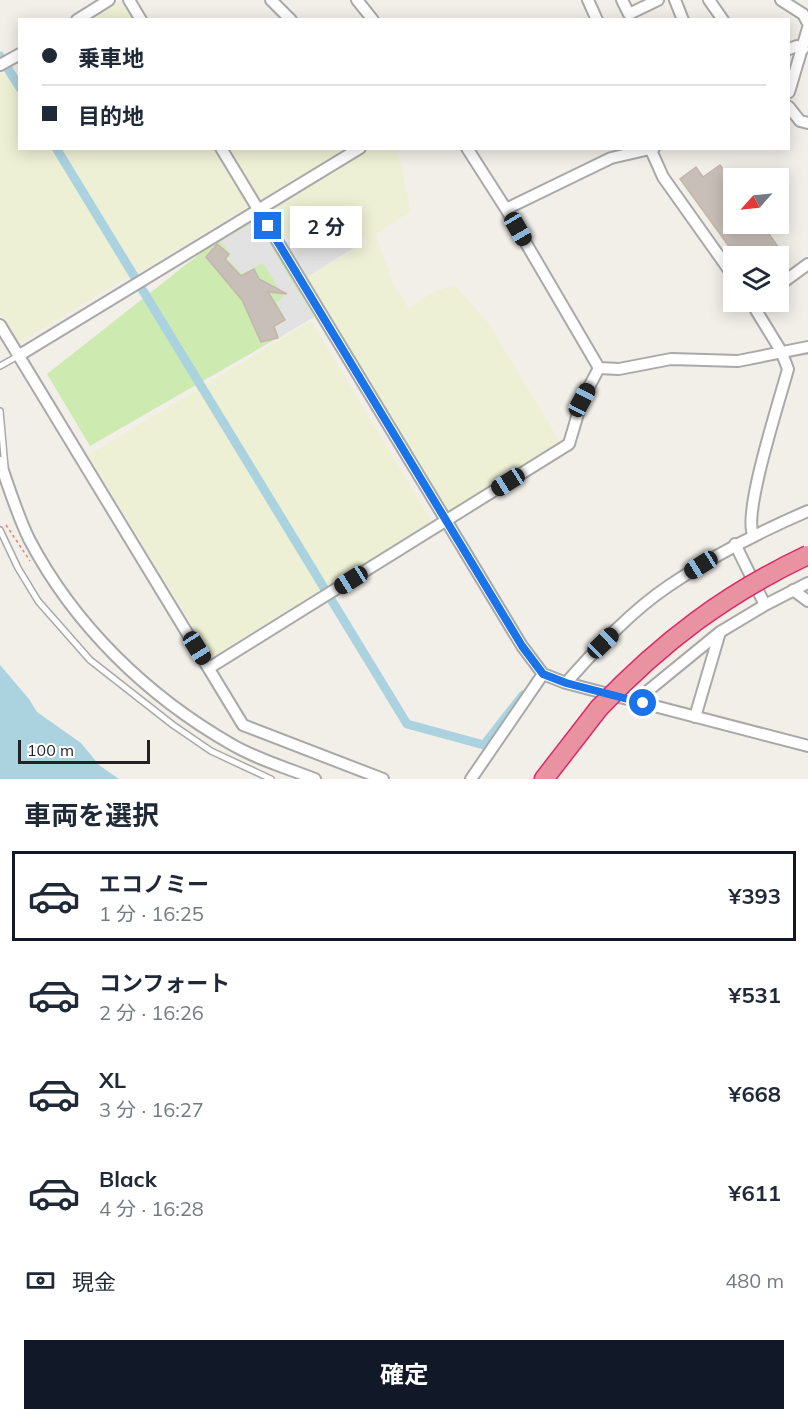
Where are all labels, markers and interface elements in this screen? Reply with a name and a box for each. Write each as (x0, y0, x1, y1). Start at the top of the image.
text: 乗車地 (78, 44, 144, 72)
text: 目的地 (78, 102, 144, 130)
north arrow (723, 168, 789, 234)
map controls (723, 168, 789, 312)
callout: 2 分 (289, 205, 361, 247)
car (501, 209, 535, 249)
route end (254, 212, 281, 239)
text: 2 分 (307, 214, 345, 239)
button: layers (723, 246, 789, 312)
car (566, 380, 598, 420)
car (488, 465, 528, 499)
car (681, 548, 721, 582)
car (331, 563, 371, 597)
car (584, 624, 622, 662)
car (180, 628, 214, 668)
route start (629, 689, 656, 716)
scale bar (18, 737, 150, 764)
text: 100 m (27, 740, 74, 760)
text: 車両を選択 (24, 798, 159, 832)
icon: car (27, 869, 81, 923)
text: エコノミー (99, 870, 209, 898)
text: ¥393 (728, 882, 781, 910)
text: 1 分 · 16:25 (99, 901, 204, 926)
icon: car (27, 968, 81, 1022)
text: コンフォート (99, 969, 230, 997)
text: ¥531 (728, 981, 781, 1009)
text: 2 分 · 16:26 (99, 1000, 204, 1025)
text: XL (99, 1066, 126, 1094)
icon: car (27, 1067, 81, 1121)
text: ¥668 (728, 1080, 781, 1108)
text: 3 分 · 16:27 (99, 1097, 204, 1122)
text: Black (99, 1165, 157, 1193)
icon: car (27, 1166, 81, 1220)
text: ¥611 (728, 1179, 781, 1207)
text: 4 分 · 16:28 (99, 1196, 204, 1221)
icon: cash (24, 1264, 57, 1297)
text: 現金 (72, 1268, 116, 1296)
text: 480 m (725, 1268, 784, 1293)
button: 確定 (24, 1340, 784, 1409)

